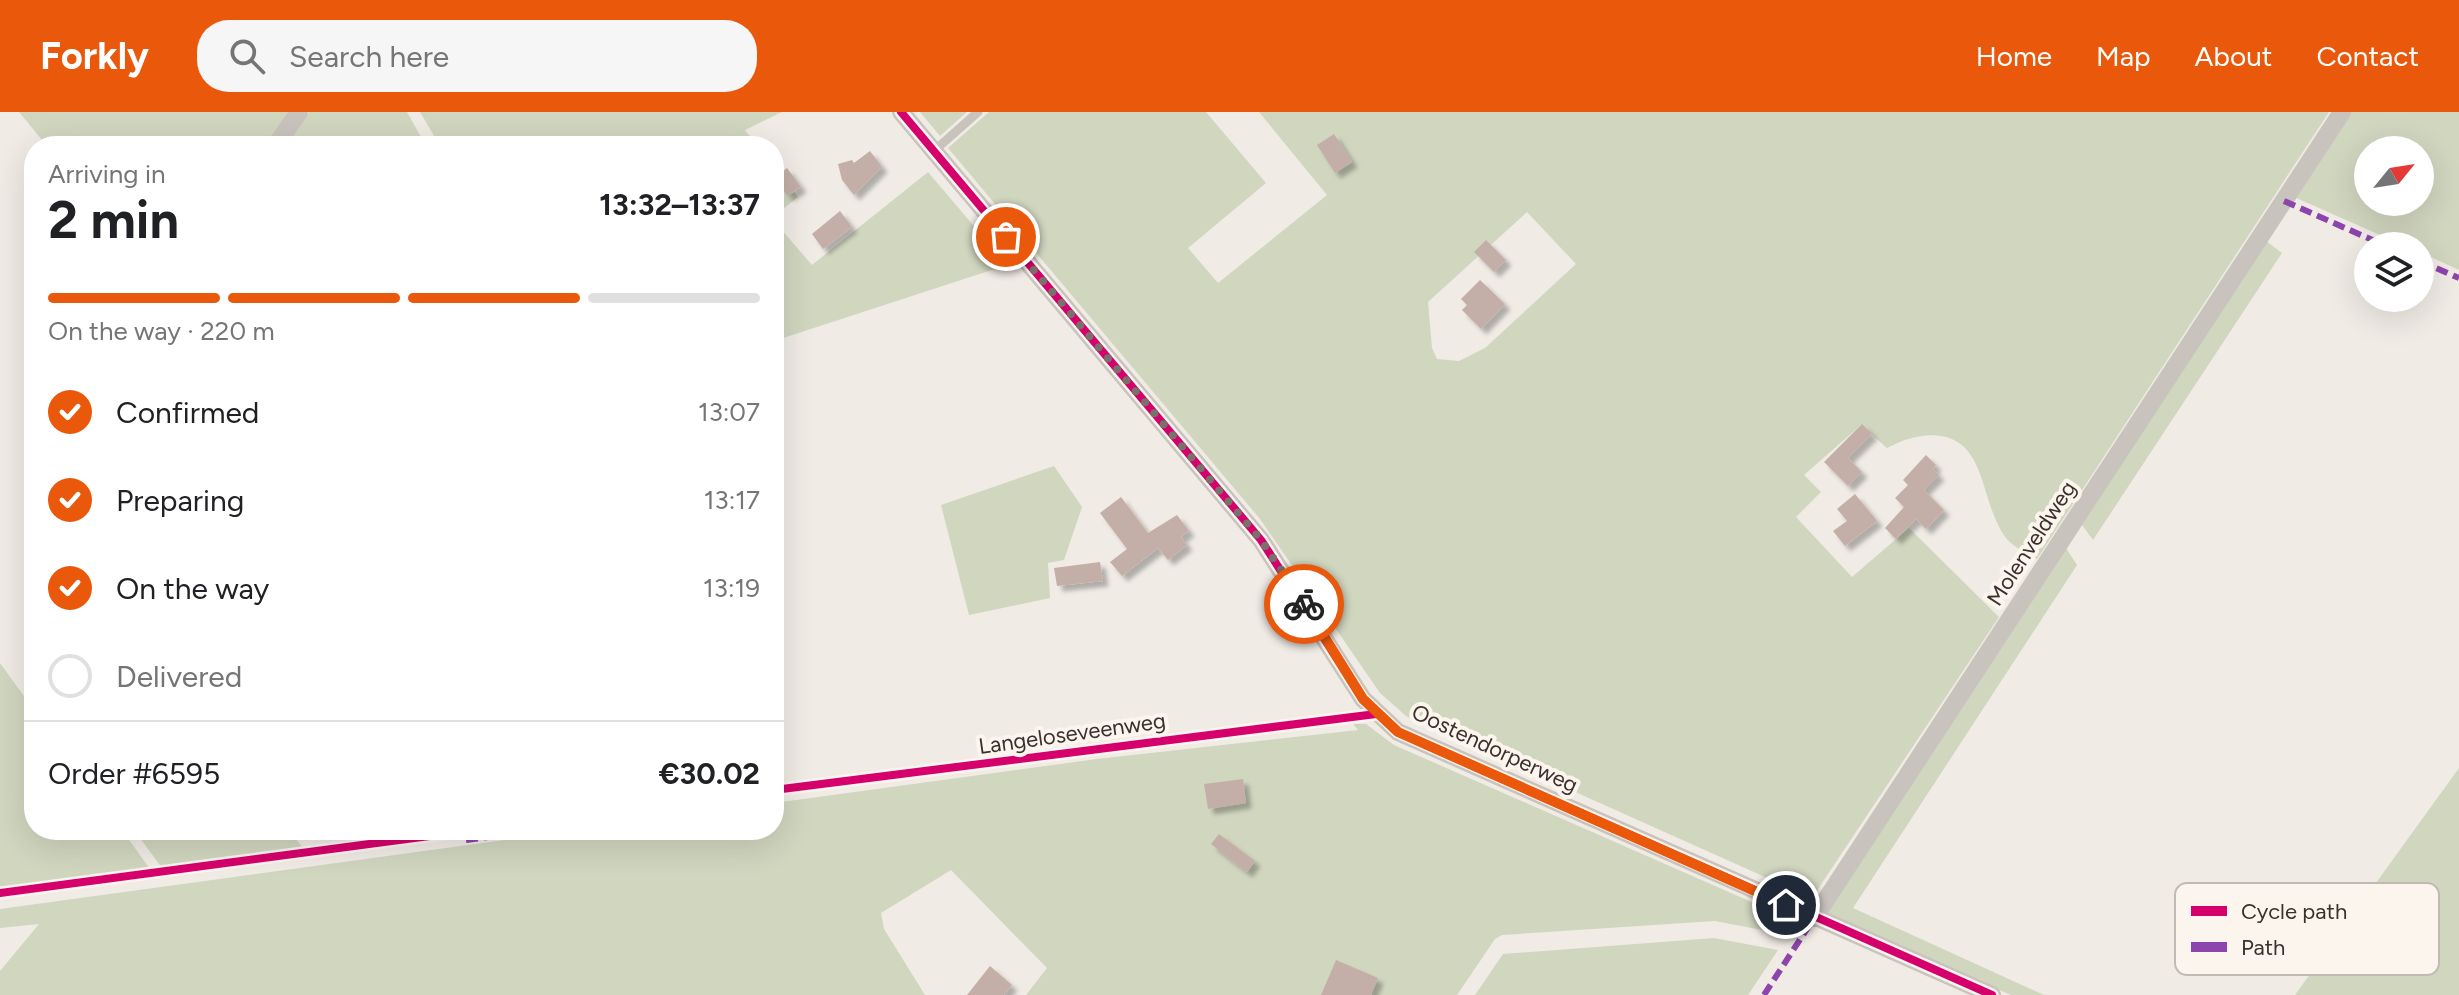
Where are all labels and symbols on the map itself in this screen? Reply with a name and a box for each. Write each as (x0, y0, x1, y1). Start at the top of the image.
north arrow (2354, 136, 2434, 216)
pin (972, 203, 1040, 271)
street label: Molenveldweg (1981, 476, 2082, 611)
courier (1264, 564, 1344, 644)
street label: Oostendorperweg (1407, 698, 1582, 799)
street label: Langeloseveenweg (977, 707, 1167, 760)
pin (1752, 871, 1820, 939)
legend (2175, 883, 2439, 975)
text: Cycle path (2241, 898, 2347, 925)
text: Path (2241, 934, 2285, 961)

